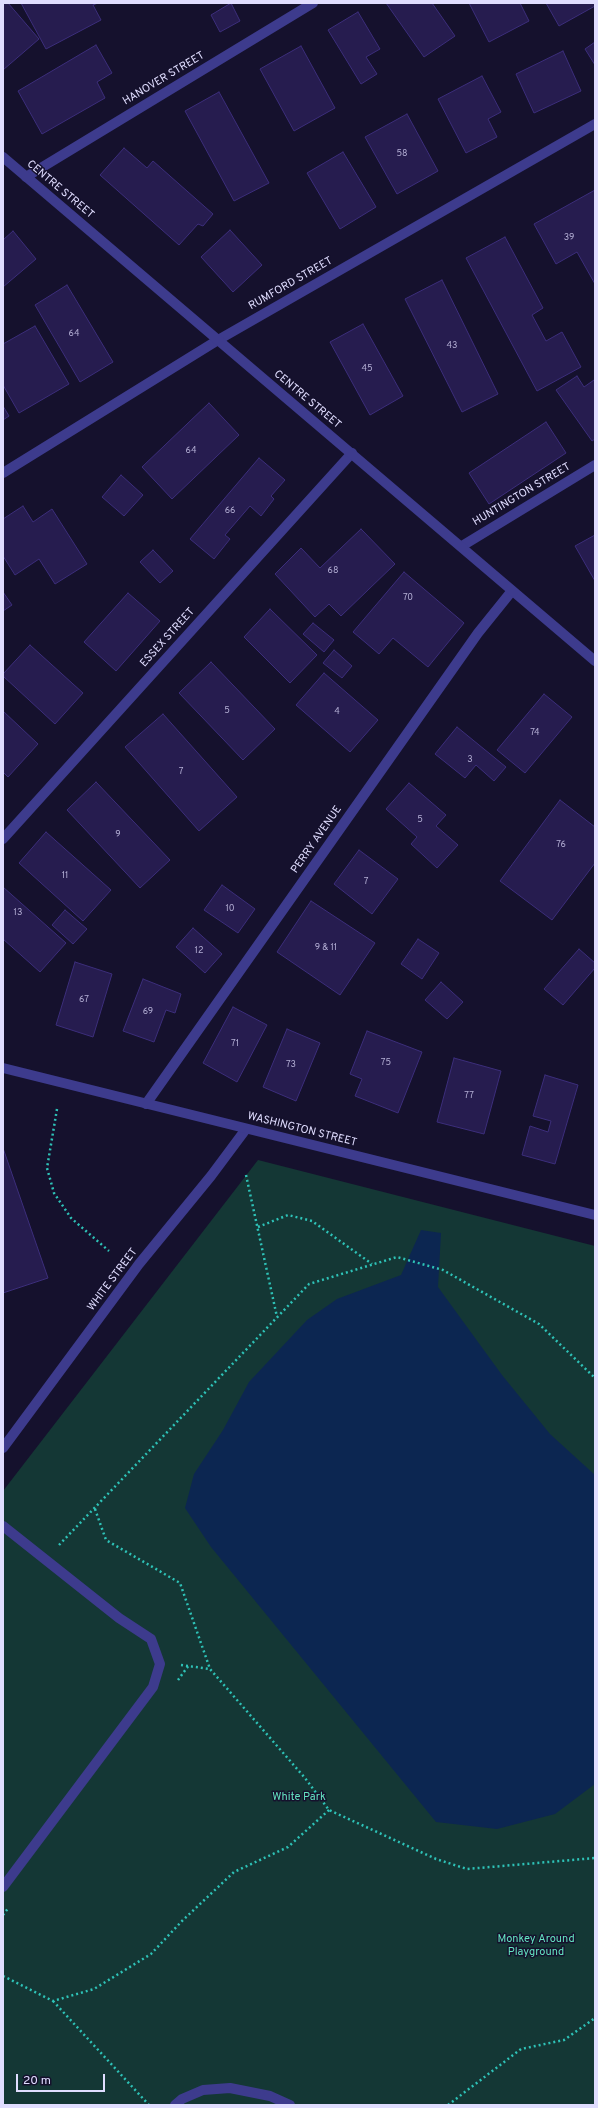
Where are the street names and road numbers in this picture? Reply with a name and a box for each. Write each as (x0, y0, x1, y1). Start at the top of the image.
street label: HANOVER STREET (121, 49, 207, 109)
street label: CENTRE STREET (24, 158, 96, 222)
street label: RUMFORD STREET (247, 255, 335, 313)
street label: CENTRE STREET (271, 368, 343, 432)
street label: HUNTINGTON STREET (471, 461, 573, 529)
street label: ESSEX STREET (138, 606, 198, 670)
street label: PERRY AVENUE (289, 804, 345, 876)
street label: WASHINGTON STREET (246, 1110, 358, 1150)
street label: WHITE STREET (85, 1246, 141, 1314)

